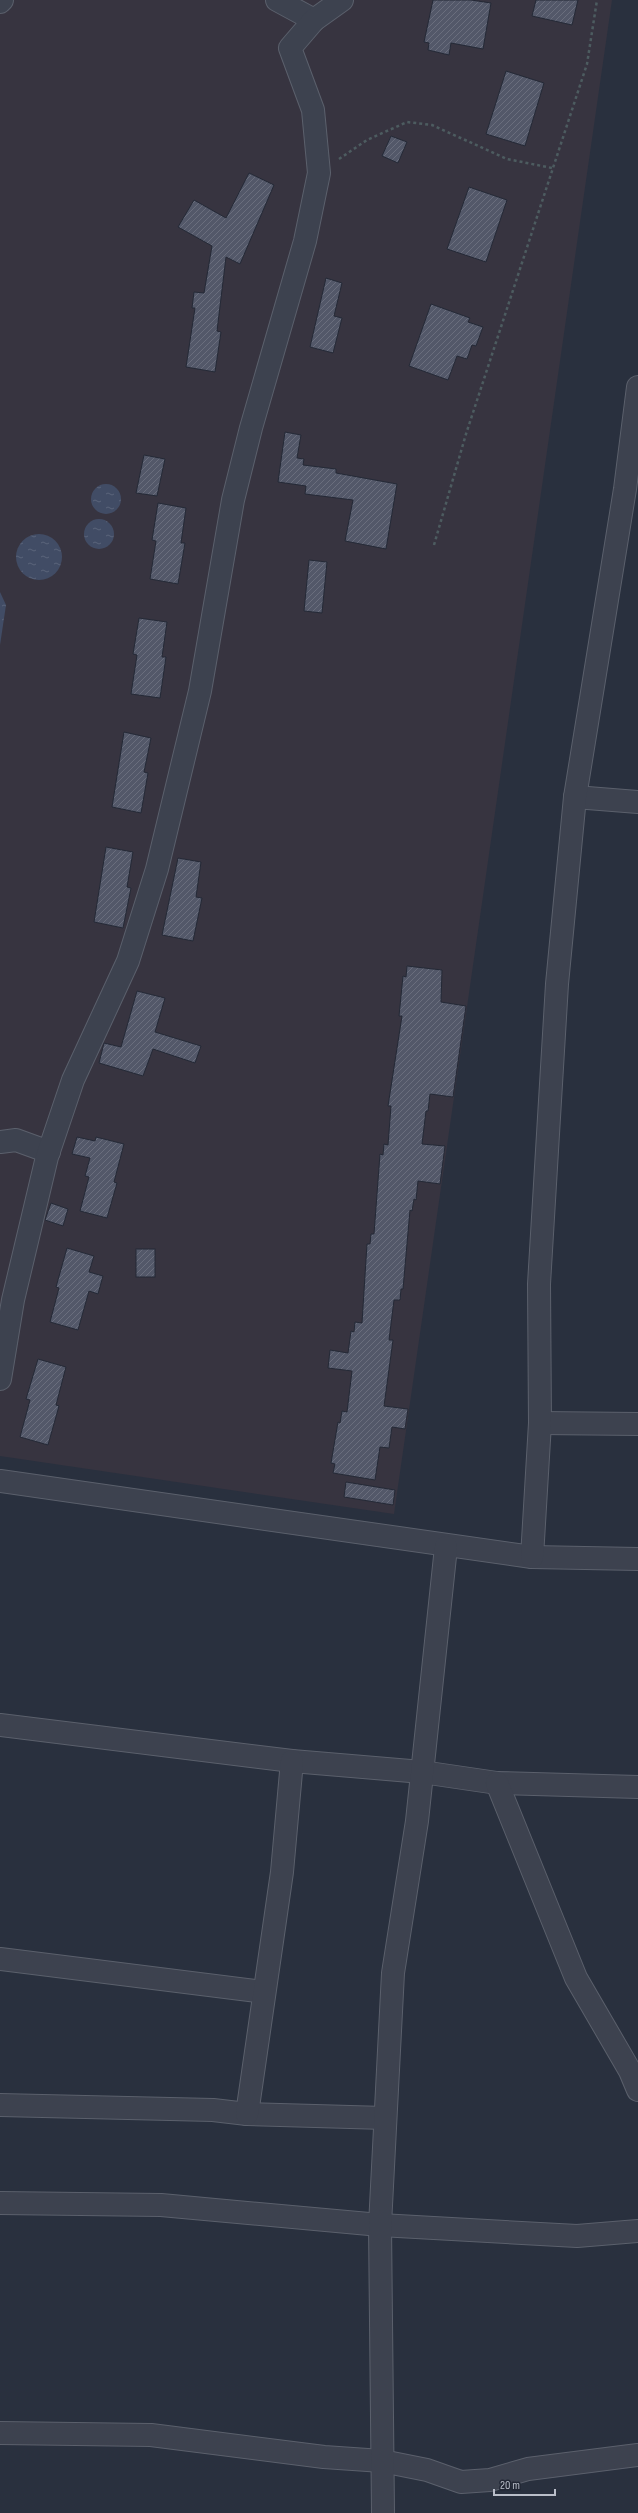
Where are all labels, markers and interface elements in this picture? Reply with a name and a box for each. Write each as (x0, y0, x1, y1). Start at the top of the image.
scale bar (494, 2471, 555, 2497)
text: 20 m (500, 2478, 520, 2493)

